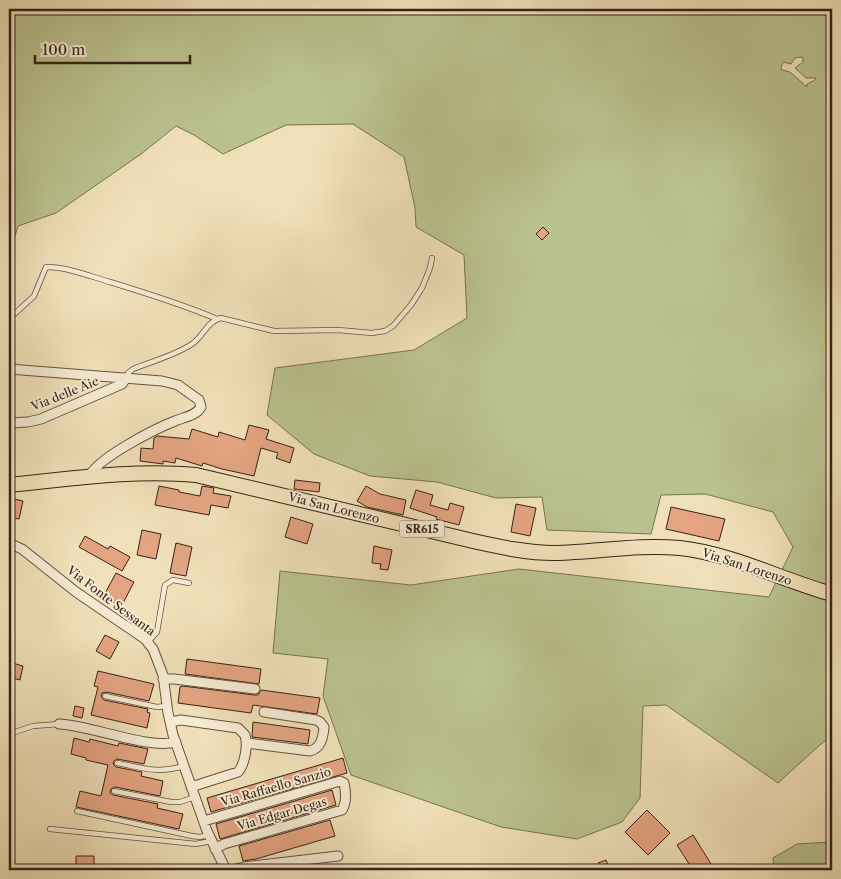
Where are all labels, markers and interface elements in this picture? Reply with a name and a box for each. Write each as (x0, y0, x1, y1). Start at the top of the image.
scale bar (35, 32, 190, 64)
text: 100 m (42, 40, 85, 59)
street label: Via delle Aie (28, 373, 101, 414)
street label: Via San Lorenzo (286, 489, 381, 526)
road number: SR615 (400, 520, 444, 538)
street label: Via San Lorenzo (699, 545, 794, 588)
street label: Via Fonte Sessanta (63, 562, 159, 639)
street label: Via Raffaello Sanzio (218, 764, 333, 810)
street label: Via Edgar Degas (235, 794, 328, 834)

